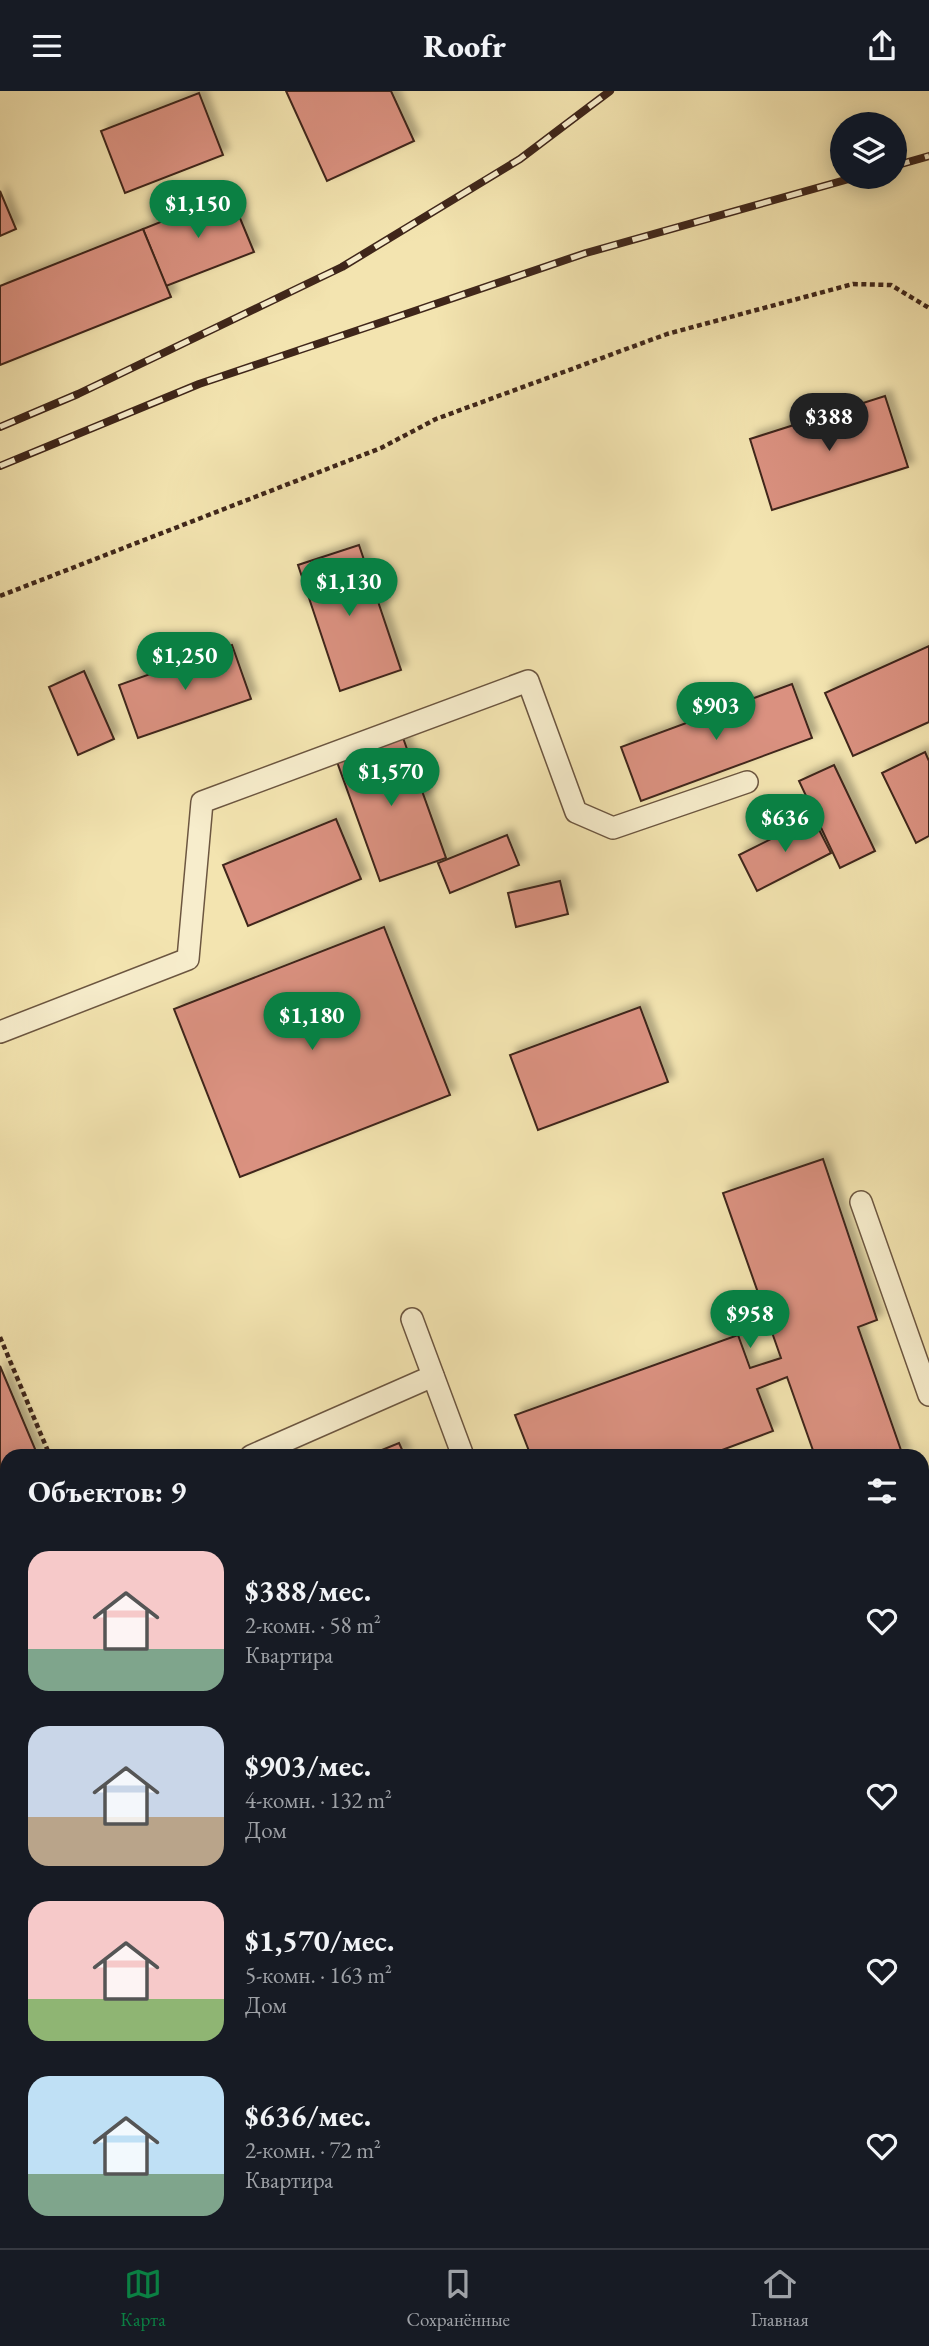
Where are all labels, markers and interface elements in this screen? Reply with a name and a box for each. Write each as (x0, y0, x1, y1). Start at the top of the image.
text: Roofr (423, 25, 506, 67)
icon: menu (28, 27, 66, 65)
icon: share (863, 27, 901, 65)
map controls (830, 112, 907, 189)
button: layers (830, 112, 907, 189)
pin: $1,150 (141, 181, 255, 240)
text: $1,150 (166, 188, 230, 218)
pin: $388 (788, 393, 870, 453)
text: $388 (805, 401, 853, 431)
pin: $1,130 (292, 559, 406, 618)
text: $1,130 (317, 566, 381, 596)
pin: $1,250 (128, 633, 242, 692)
text: $1,250 (153, 640, 217, 670)
pin: $903 (675, 683, 757, 742)
text: $903 (692, 690, 740, 720)
pin: $1,570 (334, 749, 448, 808)
text: $1,570 (359, 756, 423, 786)
pin: $636 (744, 795, 826, 854)
text: $636 (761, 802, 809, 832)
pin: $1,180 (255, 993, 369, 1052)
text: $1,180 (280, 1000, 344, 1030)
pin: $958 (709, 1291, 791, 1350)
text: $958 (726, 1298, 774, 1328)
text: Объектов: 9 (28, 1472, 186, 1511)
icon: filters (863, 1472, 901, 1510)
text: $388/мес. (245, 1571, 371, 1610)
icon: home (84, 1579, 168, 1663)
icon: heart (863, 1602, 901, 1640)
text: 2-комн. · 58 m² (245, 1610, 381, 1640)
text: Квартира (245, 1640, 333, 1670)
text: $903/мес. (245, 1746, 371, 1785)
icon: home (84, 1754, 168, 1838)
icon: heart (863, 1777, 901, 1815)
text: 4-комн. · 132 m² (245, 1785, 392, 1815)
text: Дом (245, 1815, 287, 1845)
text: $1,570/мес. (245, 1921, 394, 1960)
icon: home (84, 1929, 168, 2013)
icon: heart (863, 1952, 901, 1990)
text: 5-комн. · 163 m² (245, 1960, 392, 1990)
text: Дом (245, 1990, 287, 2020)
text: $636/мес. (245, 2096, 371, 2135)
icon: home (84, 2104, 168, 2188)
icon: heart (863, 2127, 901, 2165)
text: 2-комн. · 72 m² (245, 2135, 381, 2165)
text: Квартира (245, 2165, 333, 2195)
tab: Карта (120, 2265, 166, 2332)
tab: Сохранённые (406, 2265, 510, 2332)
tab: Главная (751, 2265, 809, 2332)

